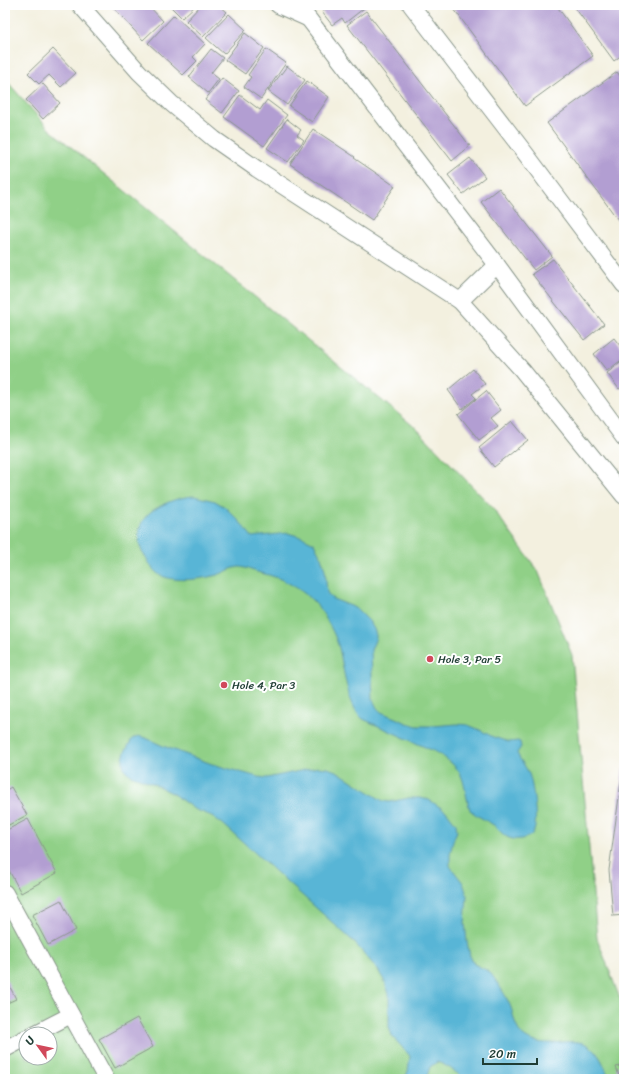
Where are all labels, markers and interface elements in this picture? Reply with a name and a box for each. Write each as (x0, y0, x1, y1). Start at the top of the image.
place label: Hole 3, Par 5 (438, 650, 501, 669)
marker: Hole 3, Par 5 (425, 654, 435, 664)
place label: Hole 4, Par 3 (232, 676, 295, 695)
marker: Hole 4, Par 3 (219, 680, 229, 690)
north arrow (18, 1026, 58, 1066)
text: U (20, 1032, 40, 1049)
scale bar (483, 1040, 537, 1066)
text: 20 m (489, 1043, 516, 1065)

